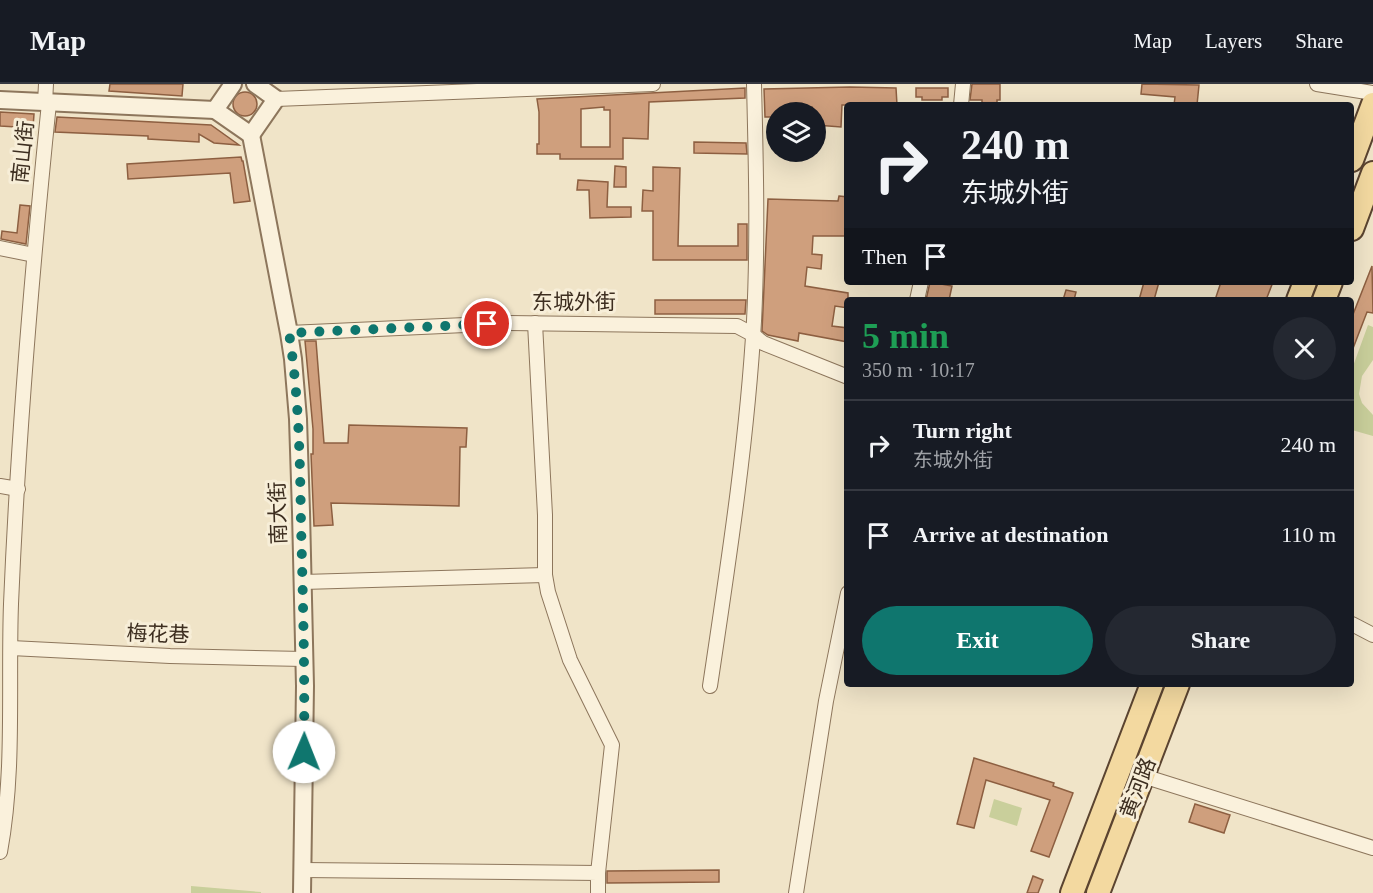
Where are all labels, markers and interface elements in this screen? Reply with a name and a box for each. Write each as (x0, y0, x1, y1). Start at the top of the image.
text: Map (30, 25, 86, 56)
text: Map (1134, 29, 1172, 53)
text: Layers (1205, 29, 1262, 53)
text: Share (1295, 29, 1343, 53)
map controls (766, 102, 826, 162)
button: layers (766, 102, 826, 162)
street label: 南山街 (8, 119, 38, 185)
text: 240 m (961, 122, 1070, 168)
icon: right (862, 126, 940, 204)
text: 东城外街 (961, 178, 1069, 208)
icon: arrive (919, 240, 952, 273)
text: Then (862, 244, 907, 269)
street label: 东城外街 (532, 290, 616, 314)
pin (461, 298, 512, 349)
icon: arrive (470, 307, 503, 340)
text: 5 min (862, 316, 949, 356)
button: close (1273, 317, 1336, 380)
text: 350 m · 10:17 (862, 359, 975, 381)
text: Turn right (913, 418, 1012, 443)
icon: right (862, 429, 895, 462)
text: 240 m (1280, 432, 1336, 457)
text: 东城外街 (913, 449, 993, 471)
street label: 南大街 (265, 481, 291, 545)
icon: arrive (862, 519, 895, 552)
text: Arrive at destination (913, 522, 1109, 547)
text: 110 m (1281, 522, 1336, 547)
button: Exit (862, 606, 1093, 675)
button: Share (1105, 606, 1336, 675)
street label: 梅花巷 (126, 621, 190, 647)
position arrow (272, 720, 336, 784)
street label: 黄河路 (1116, 754, 1160, 822)

